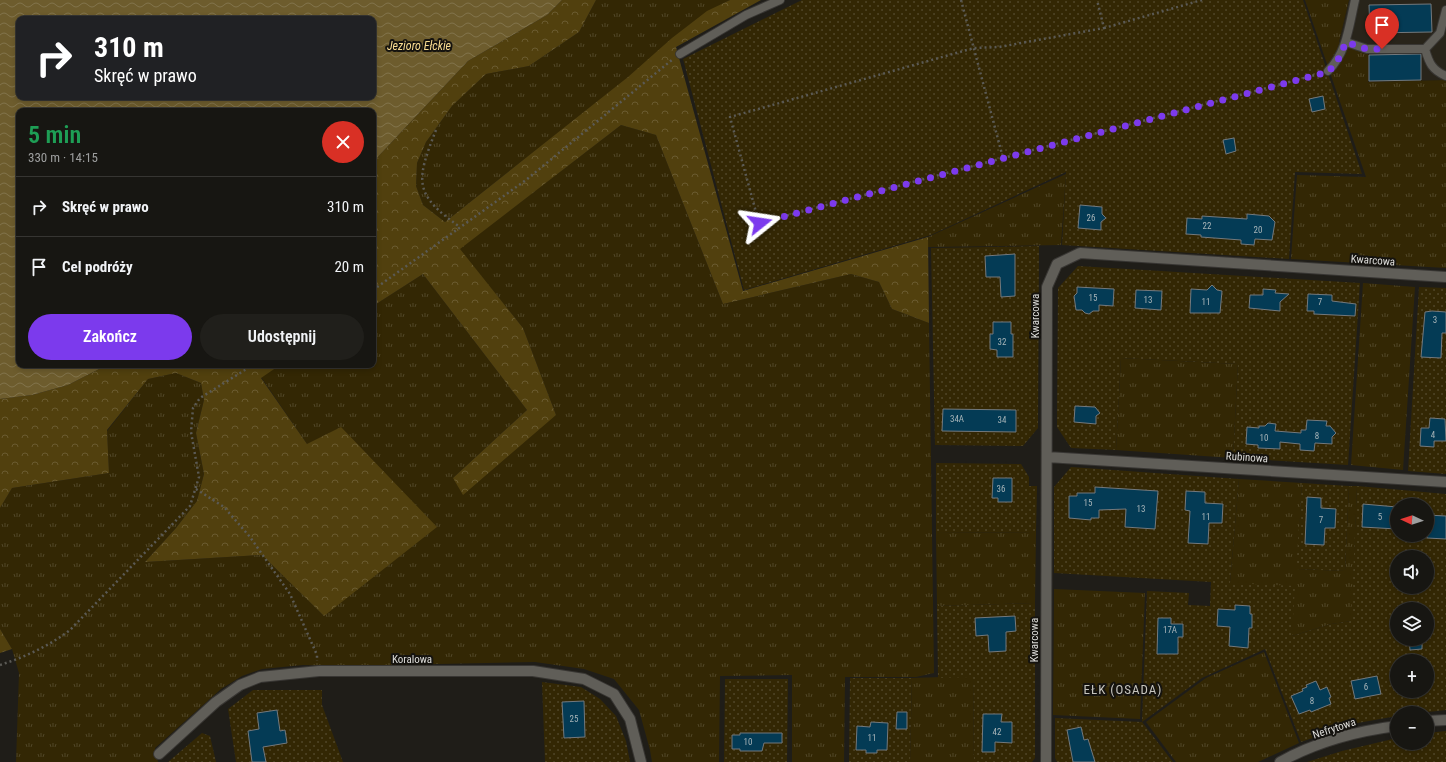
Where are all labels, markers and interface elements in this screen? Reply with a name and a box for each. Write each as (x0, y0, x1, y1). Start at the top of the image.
pin (1365, 8, 1399, 49)
icon: arrive (1371, 14, 1393, 36)
text: 310 m (94, 31, 164, 64)
icon: right (28, 32, 80, 84)
water label: Jezioro Ełckie (387, 39, 452, 53)
text: Skręć w prawo (94, 65, 197, 86)
text: 5 min (28, 121, 81, 149)
button: close (322, 121, 364, 163)
text: 330 m · 14:15 (28, 150, 98, 165)
icon: right (28, 196, 50, 218)
text: Skręć w prawo (62, 198, 149, 216)
text: 310 m (327, 198, 364, 216)
position arrow (739, 202, 781, 244)
house number: 26 (1087, 213, 1095, 223)
house number: 22 (1203, 221, 1212, 231)
house number: 20 (1254, 225, 1262, 235)
street label: Kwarcowa (1350, 252, 1396, 269)
icon: arrive (28, 256, 50, 278)
text: Cel podróży (62, 258, 133, 276)
text: 20 m (334, 258, 364, 276)
house number: 15 (1089, 293, 1098, 303)
street label: Kwarcowa (1029, 294, 1042, 338)
house number: 13 (1144, 295, 1152, 305)
house number: 11 (1202, 297, 1210, 307)
house number: 7 (1318, 297, 1323, 307)
button: Zakończ (28, 314, 192, 360)
button: Udostępnij (200, 314, 364, 360)
house number: 3 (1433, 315, 1437, 325)
house number: 32 (998, 337, 1007, 347)
house number: 34A (950, 414, 964, 424)
house number: 34 (998, 415, 1007, 425)
house number: 4 (1431, 430, 1436, 440)
house number: 8 (1315, 431, 1319, 441)
house number: 10 (1260, 433, 1268, 443)
street label: Rubinowa (1225, 450, 1269, 465)
house number: 36 (997, 484, 1005, 494)
house number: 15 (1084, 498, 1093, 508)
north arrow (1390, 498, 1434, 542)
map controls (1390, 498, 1434, 750)
house number: 13 (1137, 504, 1145, 514)
house number: 11 (1202, 512, 1210, 522)
house number: 5 (1378, 512, 1383, 522)
house number: 7 (1319, 515, 1324, 525)
button: sound (1390, 550, 1434, 594)
button: layers (1390, 602, 1434, 646)
street label: Kwarcowa (1028, 618, 1041, 662)
house number: 17A (1163, 625, 1177, 635)
street label: Koralowa (392, 653, 432, 666)
button: + (1390, 654, 1434, 698)
district label: EŁK (OSADA) (1084, 682, 1162, 697)
house number: 6 (1364, 682, 1368, 692)
house number: 8 (1310, 696, 1314, 706)
button: − (1390, 706, 1434, 750)
house number: 25 (570, 714, 579, 724)
street label: Nefrytowa (1311, 715, 1357, 742)
house number: 42 (993, 727, 1002, 737)
house number: 11 (868, 733, 876, 743)
house number: 10 (744, 737, 752, 747)

